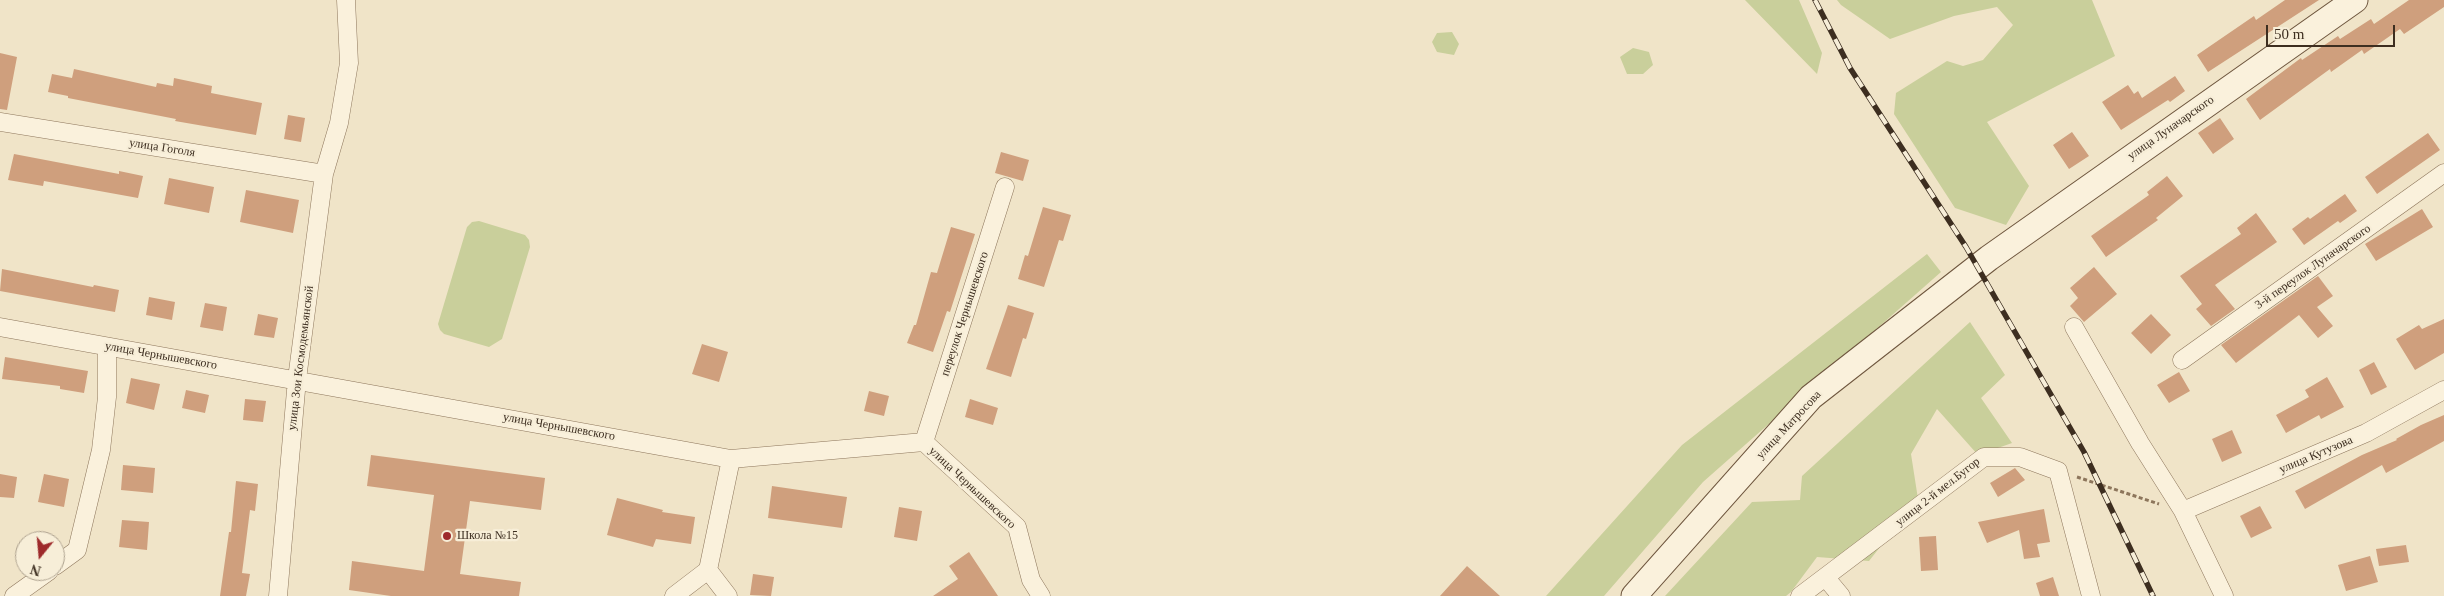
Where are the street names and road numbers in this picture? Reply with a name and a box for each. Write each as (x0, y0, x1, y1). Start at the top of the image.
street label: улица Луначарского (2125, 93, 2217, 163)
street label: улица Гоголя (128, 136, 196, 160)
street label: 3-й переулок Луначарского (2252, 221, 2374, 313)
street label: переулок Чернышевского (938, 250, 992, 378)
street label: улица Зои Космодемьянской (285, 285, 317, 431)
street label: улица Чернышевского (104, 339, 218, 373)
street label: улица Матросова (1754, 388, 1824, 462)
street label: улица Чернышевского (502, 410, 616, 444)
street label: улица Кутузова (2277, 433, 2355, 477)
street label: улица Чернышевского (926, 444, 1018, 532)
street label: улица 2-й мел.Бугор (1893, 455, 1983, 529)

